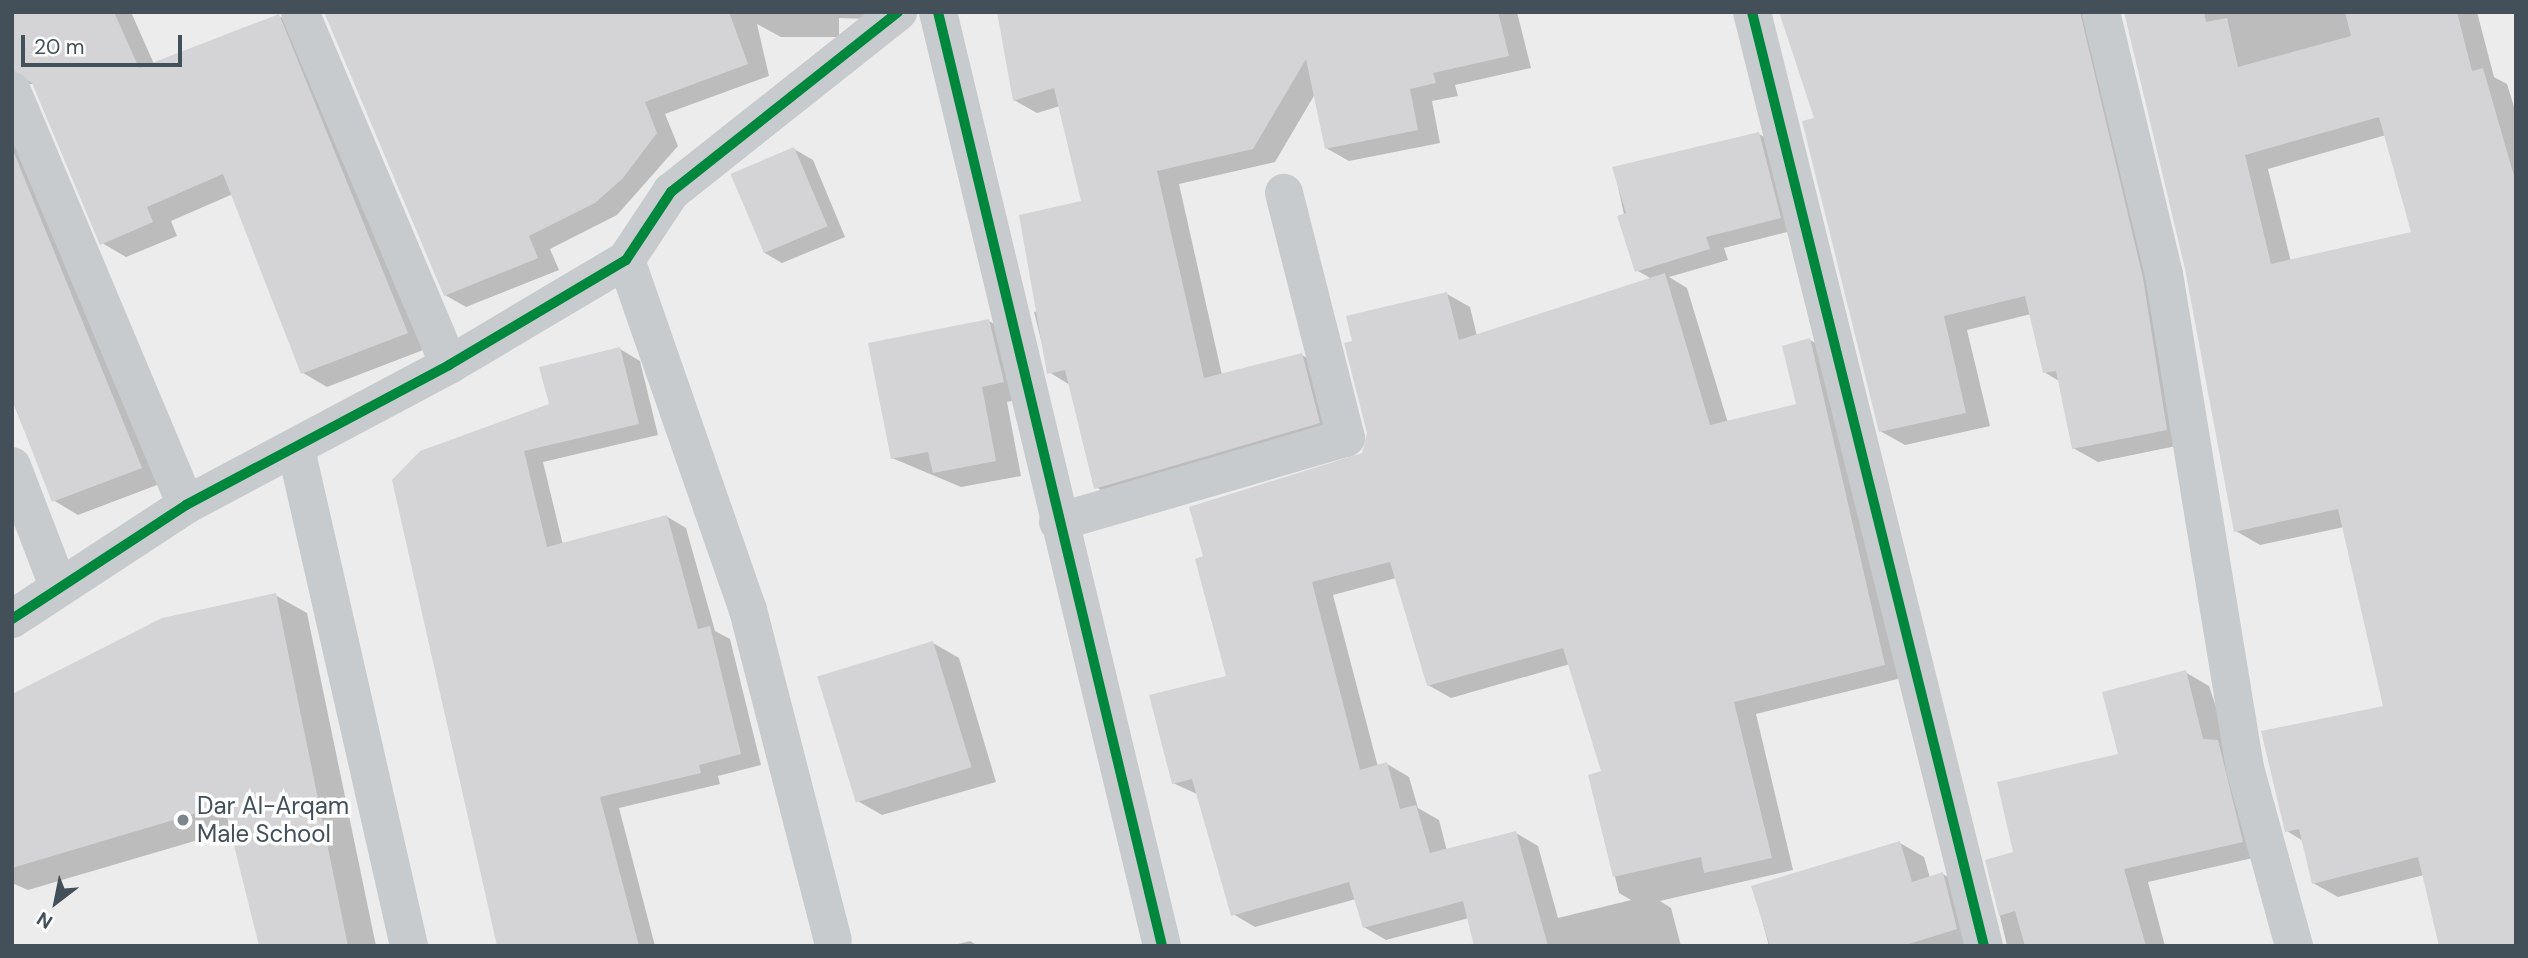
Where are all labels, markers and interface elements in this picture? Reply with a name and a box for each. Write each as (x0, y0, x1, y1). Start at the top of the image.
scale bar (24, 21, 186, 65)
text: 20 m (34, 33, 85, 61)
place label: Dar Al-Arqam Male School (197, 792, 349, 848)
marker: Dar Al-Arqam Male School (175, 812, 191, 828)
north arrow (21, 867, 91, 937)
text: N (32, 906, 57, 935)

